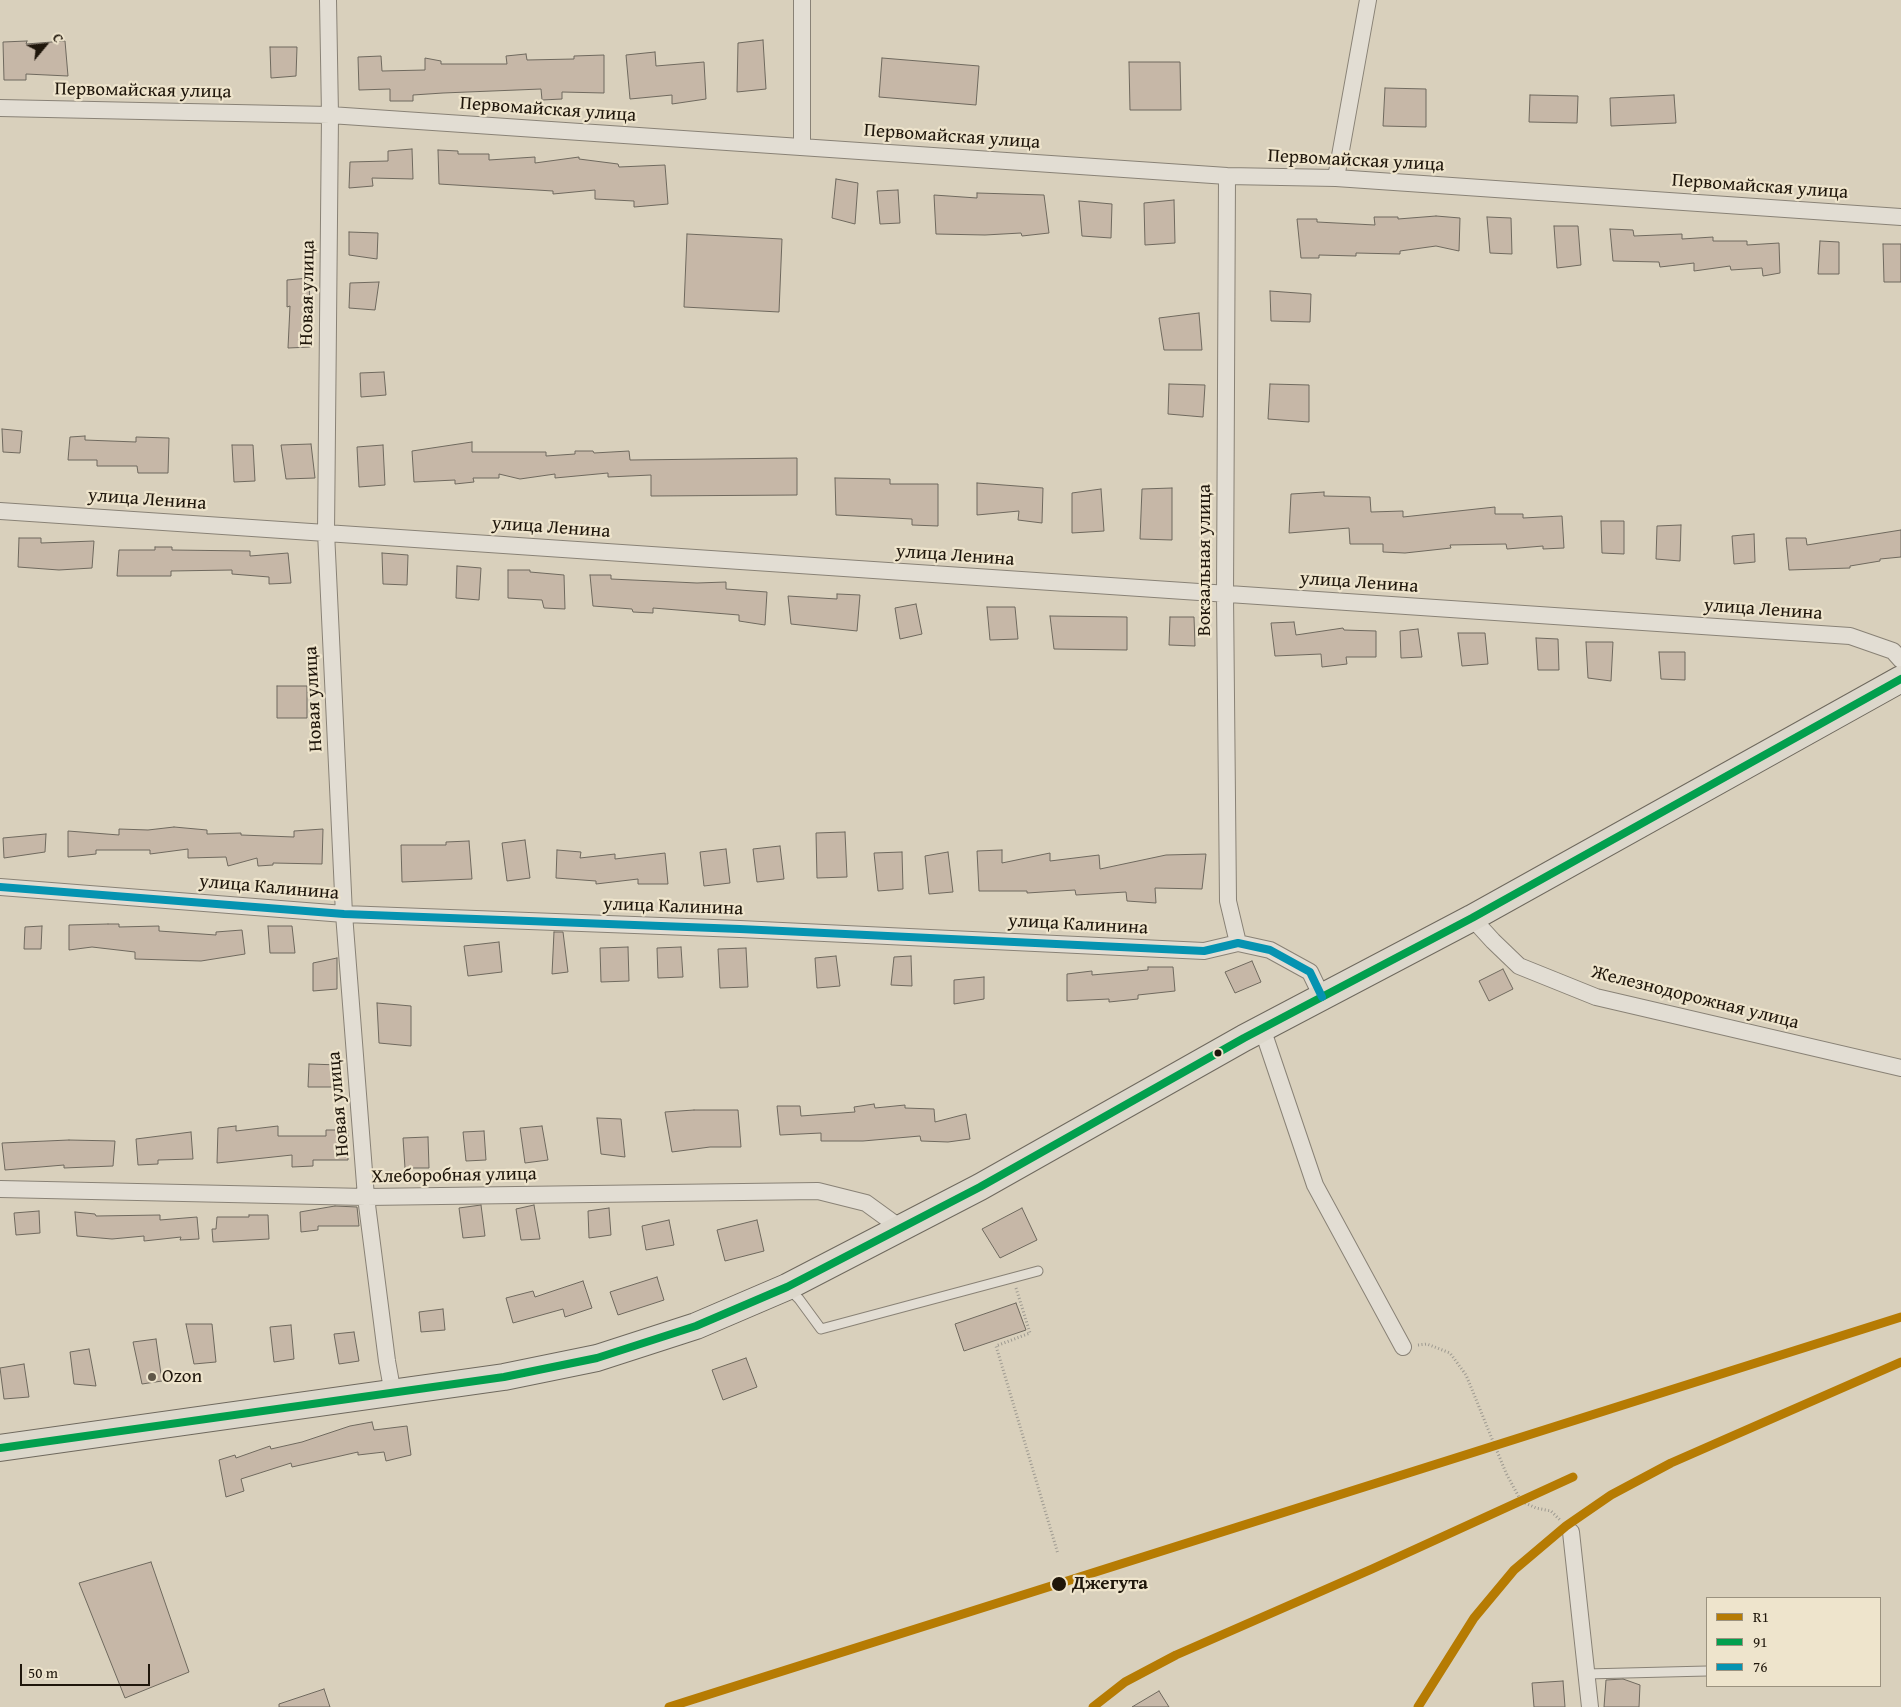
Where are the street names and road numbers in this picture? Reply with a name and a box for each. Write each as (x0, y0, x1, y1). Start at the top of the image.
street label: Первомайская улица (54, 78, 232, 104)
street label: Первомайская улица (459, 92, 637, 128)
street label: Первомайская улица (863, 119, 1041, 155)
street label: Первомайская улица (1267, 145, 1445, 177)
street label: Первомайская улица (1671, 169, 1849, 205)
street label: Новая улица (296, 240, 320, 346)
street label: улица Ленина (87, 484, 207, 516)
street label: Вокзальная улица (1194, 484, 1216, 636)
street label: улица Ленина (491, 512, 611, 544)
street label: улица Ленина (895, 540, 1015, 572)
street label: улица Ленина (1299, 567, 1419, 599)
street label: улица Ленина (1703, 594, 1823, 626)
street label: Новая улица (300, 646, 328, 752)
street label: улица Калинина (198, 871, 340, 905)
street label: улица Калинина (602, 893, 744, 921)
street label: улица Калинина (1007, 910, 1149, 940)
street label: Железнодорожная улица (1589, 961, 1801, 1035)
street label: Новая улица (323, 1050, 355, 1158)
street label: Хлеборобная улица (371, 1163, 537, 1189)

